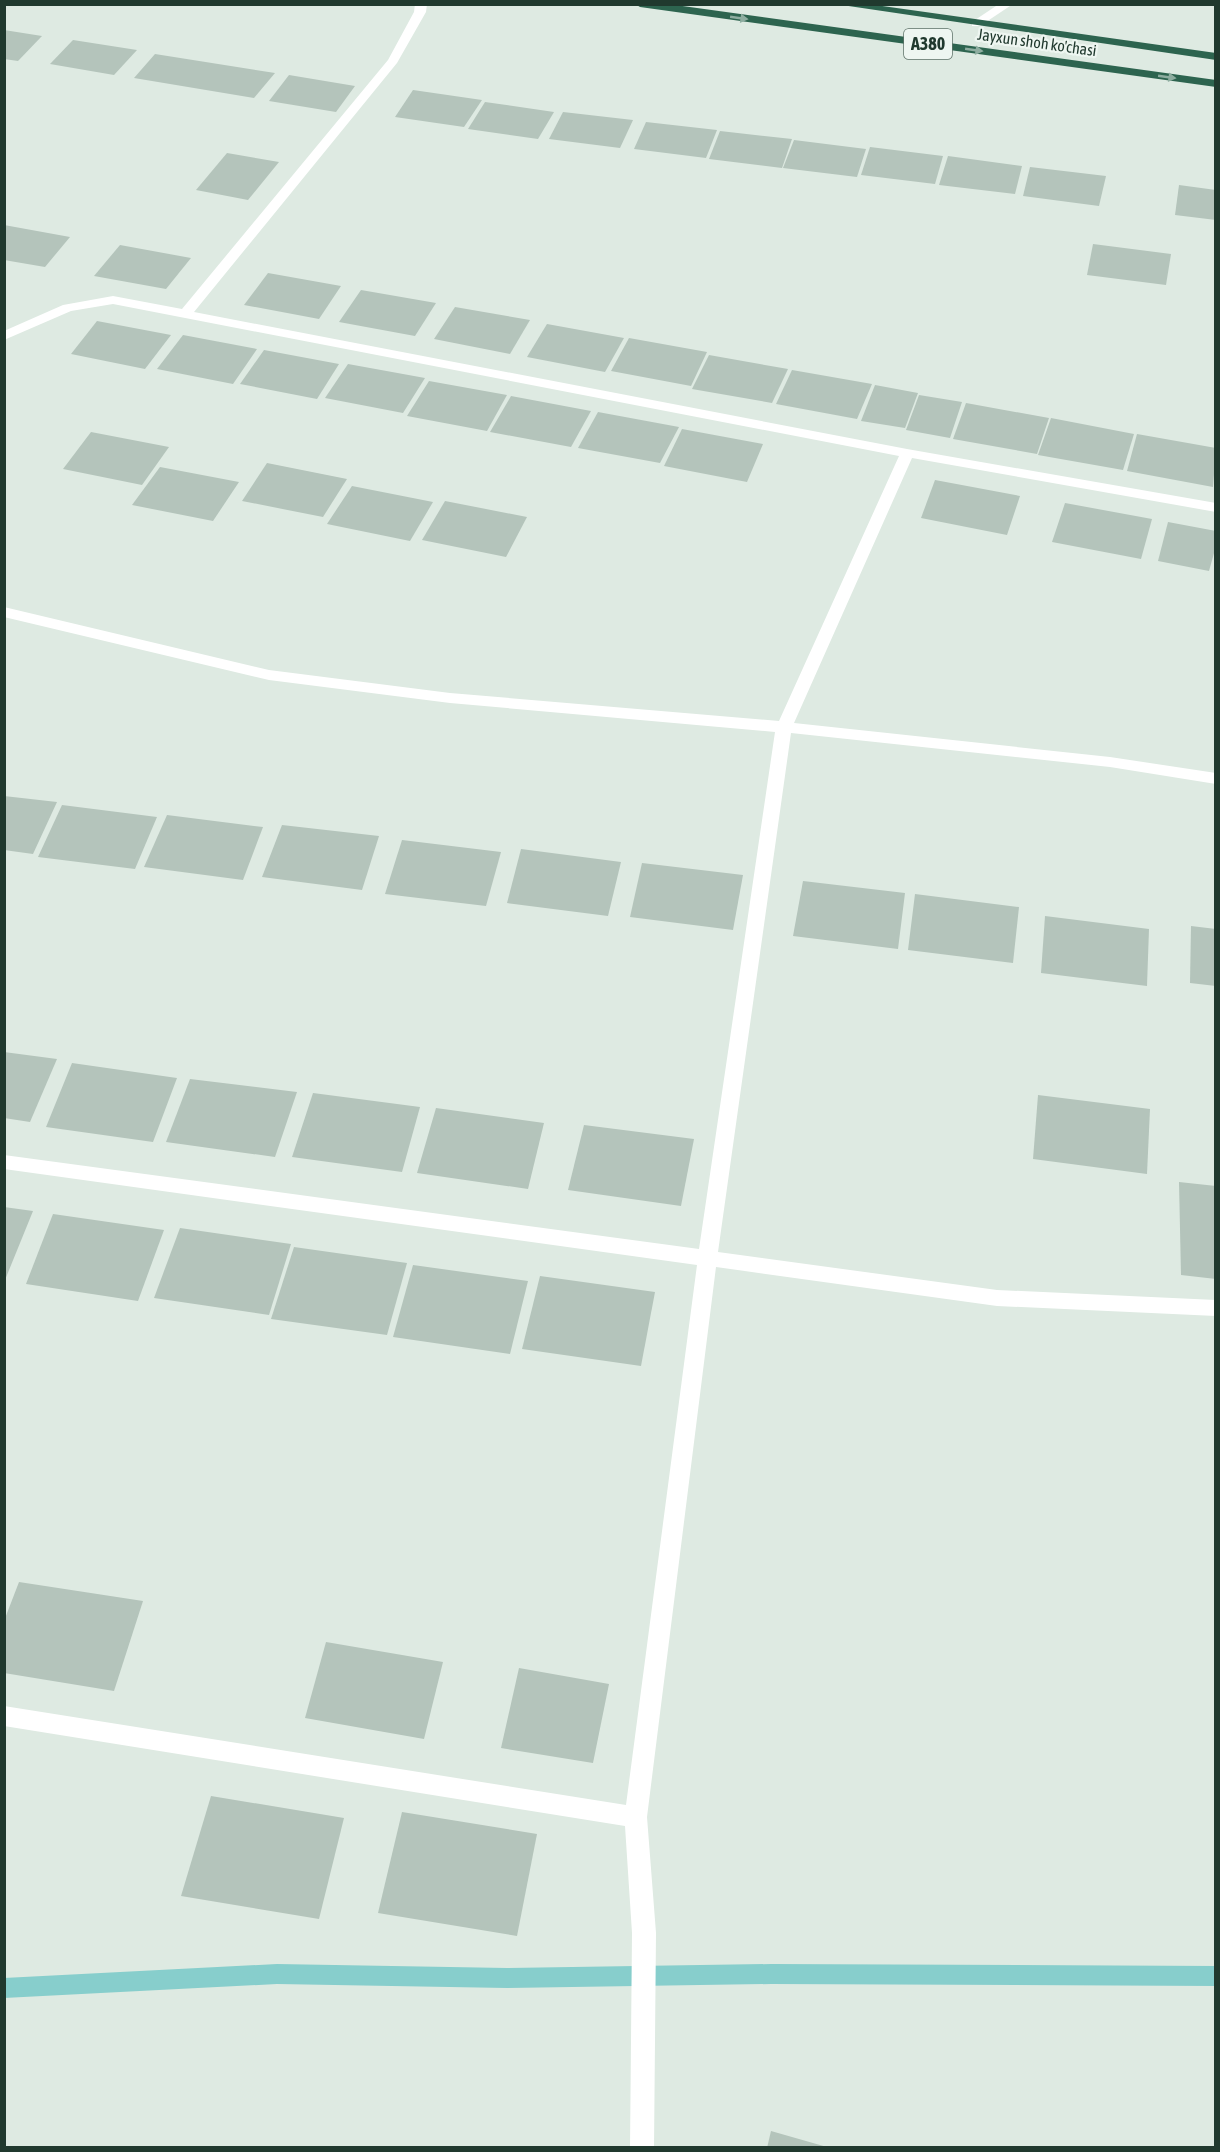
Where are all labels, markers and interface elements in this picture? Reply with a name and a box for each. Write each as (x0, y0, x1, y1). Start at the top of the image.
one-way arrow (730, 14, 749, 23)
street label: Jayxun shoh ko'chasi (976, 25, 1098, 60)
road number: A380 (904, 29, 952, 59)
one-way arrow (965, 46, 984, 55)
one-way arrow (1158, 72, 1177, 82)

